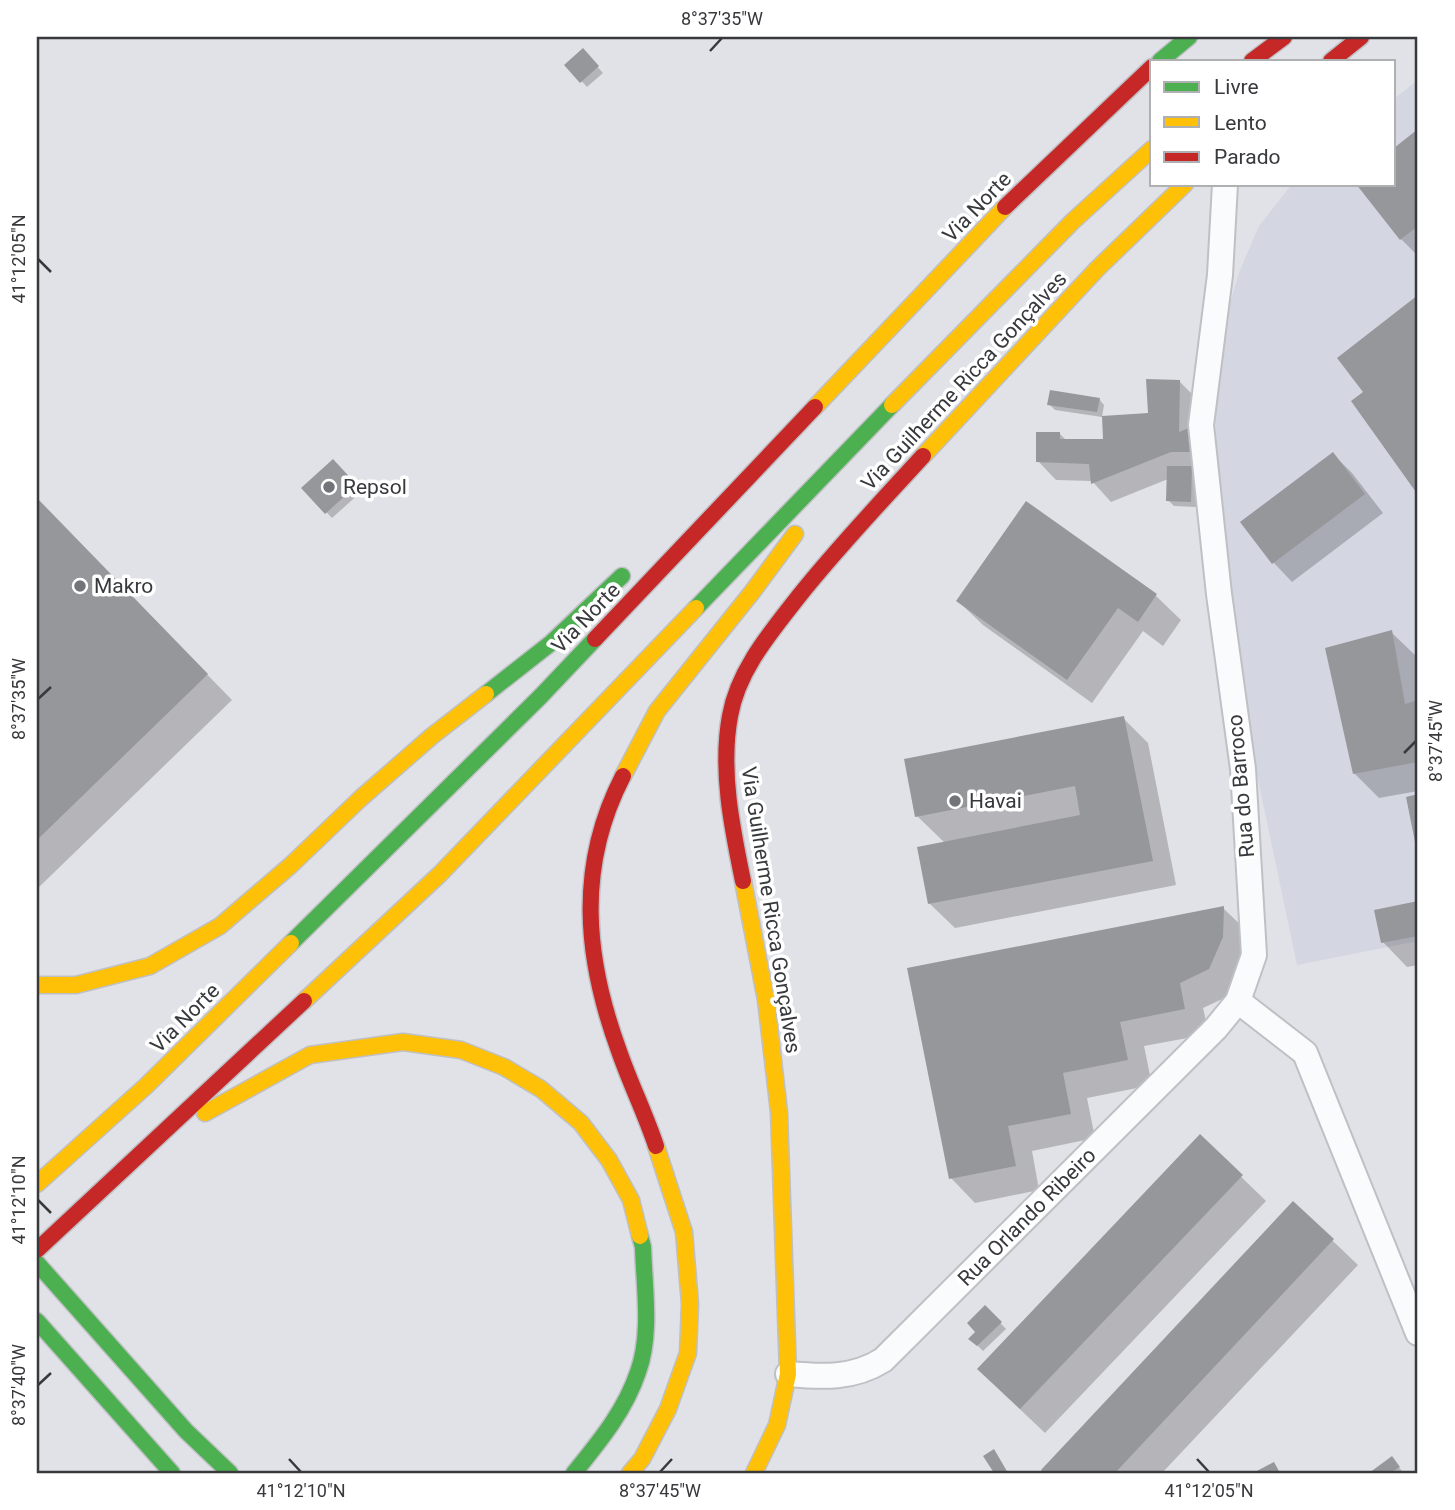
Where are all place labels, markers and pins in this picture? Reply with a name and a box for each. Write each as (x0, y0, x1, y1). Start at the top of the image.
place label: Repsol (343, 475, 407, 499)
marker: Repsol (321, 479, 337, 495)
place label: Makro (94, 574, 153, 598)
marker: Makro (72, 578, 88, 594)
place label: Havai (969, 789, 1022, 813)
marker: Havai (947, 793, 963, 809)

